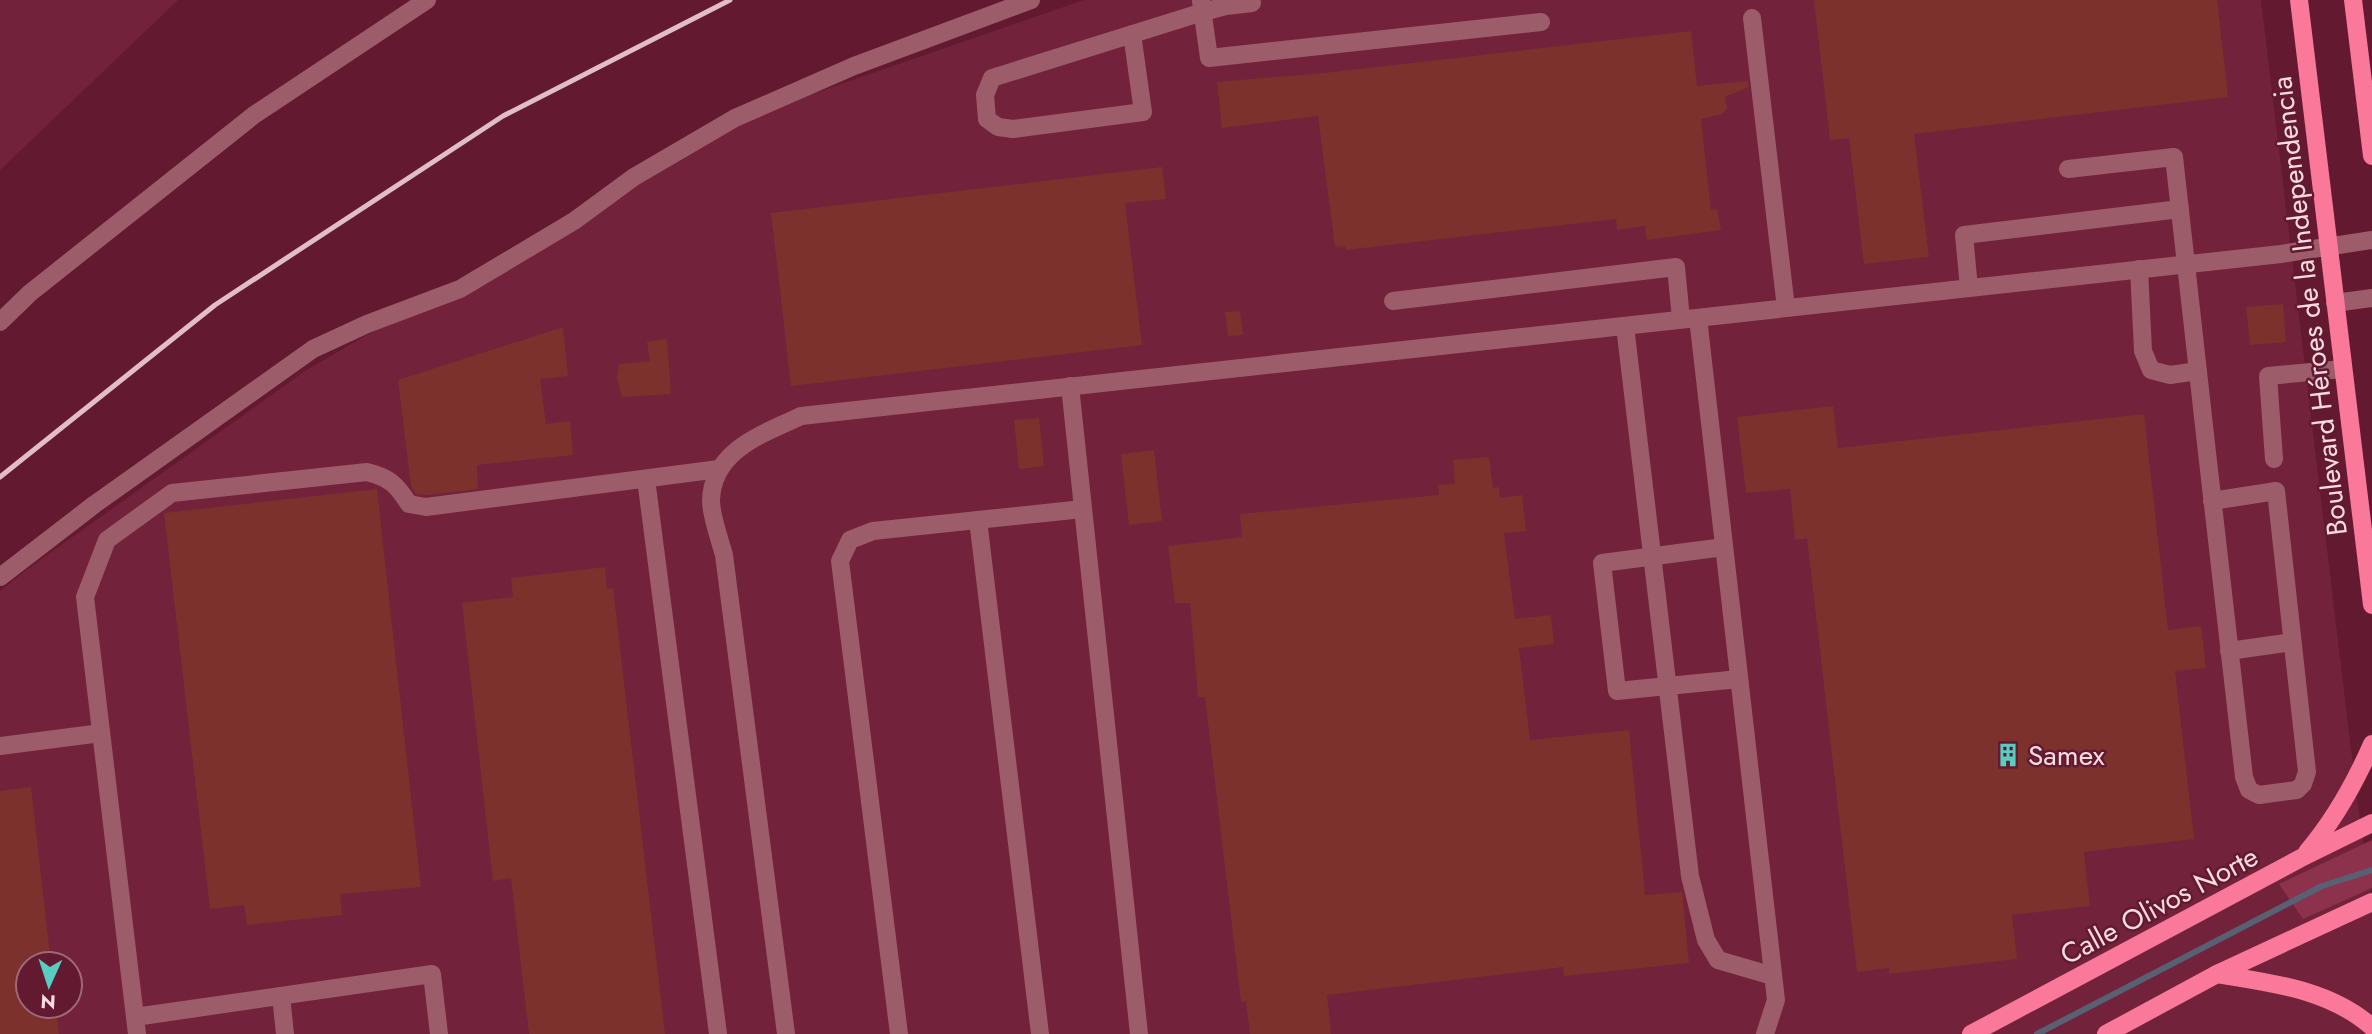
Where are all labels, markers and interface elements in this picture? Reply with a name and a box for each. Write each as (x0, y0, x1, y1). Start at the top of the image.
street label: Boulevard Héroes de la Independencia (2261, 74, 2358, 538)
place label: Samex (2028, 735, 2105, 776)
building icon: Samex (1994, 741, 2022, 769)
street label: Calle Olivos Norte (2053, 836, 2265, 975)
north arrow (14, 950, 84, 1020)
text: N (40, 988, 56, 1015)

